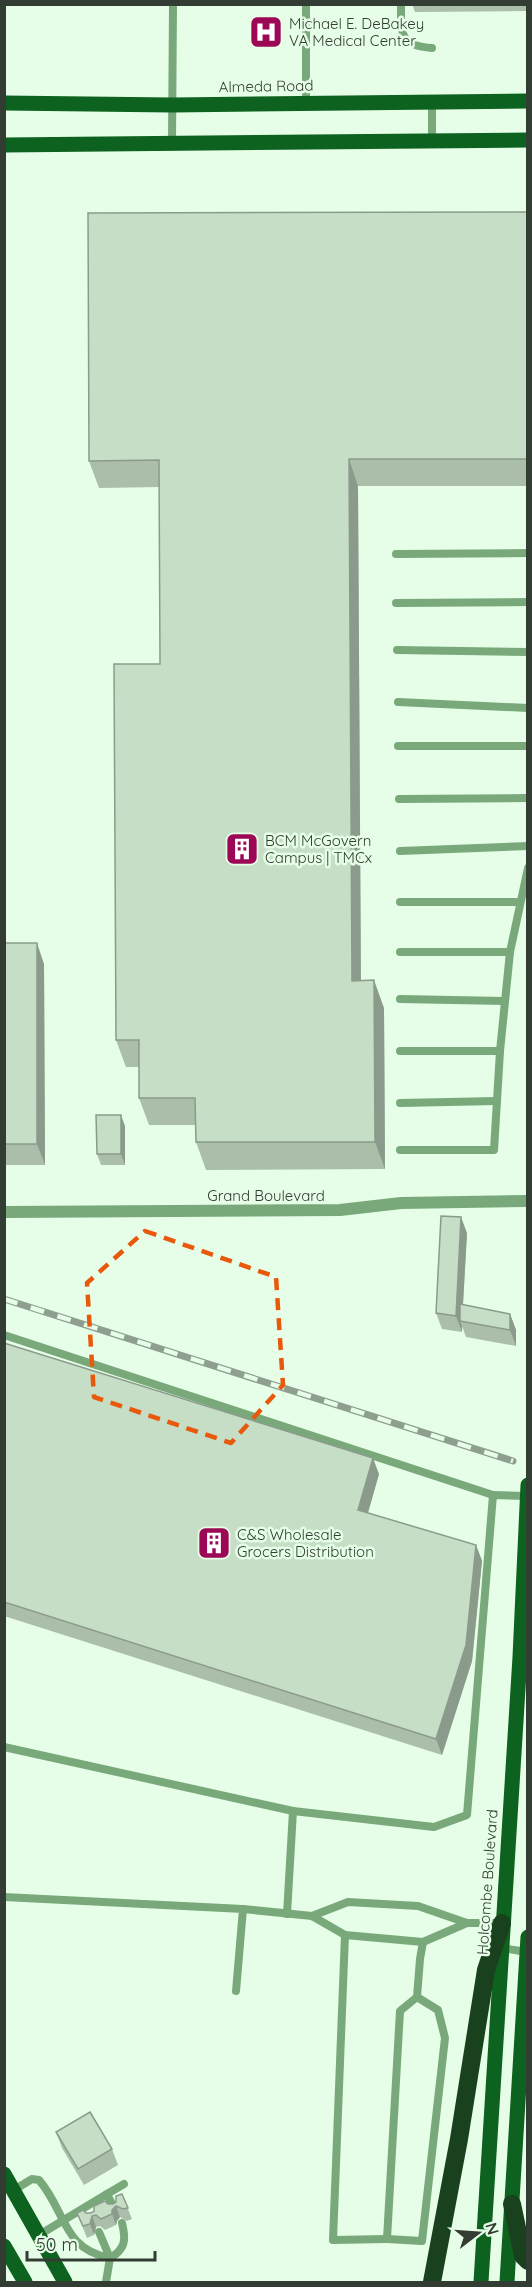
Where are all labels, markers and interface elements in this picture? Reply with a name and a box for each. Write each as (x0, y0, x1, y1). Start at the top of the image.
hospital icon: Michael E. DeBakey VA Medical Center (248, 14, 284, 50)
place label: Michael E. DeBakey VA Medical Center (289, 14, 424, 50)
street label: Almeda Road (218, 76, 314, 96)
building icon: BCM McGovern Campus | TMCx (224, 831, 260, 867)
place label: BCM McGovern Campus | TMCx (265, 831, 372, 867)
street label: Grand Boulevard (207, 1186, 325, 1205)
building icon: C&S Wholesale Grocers Distribution (196, 1525, 232, 1561)
place label: C&S Wholesale Grocers Distribution (237, 1525, 374, 1561)
street label: Holcombe Boulevard (472, 1809, 502, 1955)
north arrow (448, 2203, 508, 2263)
text: N (481, 2220, 504, 2237)
scale bar (27, 2224, 154, 2262)
text: 50 m (36, 2233, 78, 2256)

